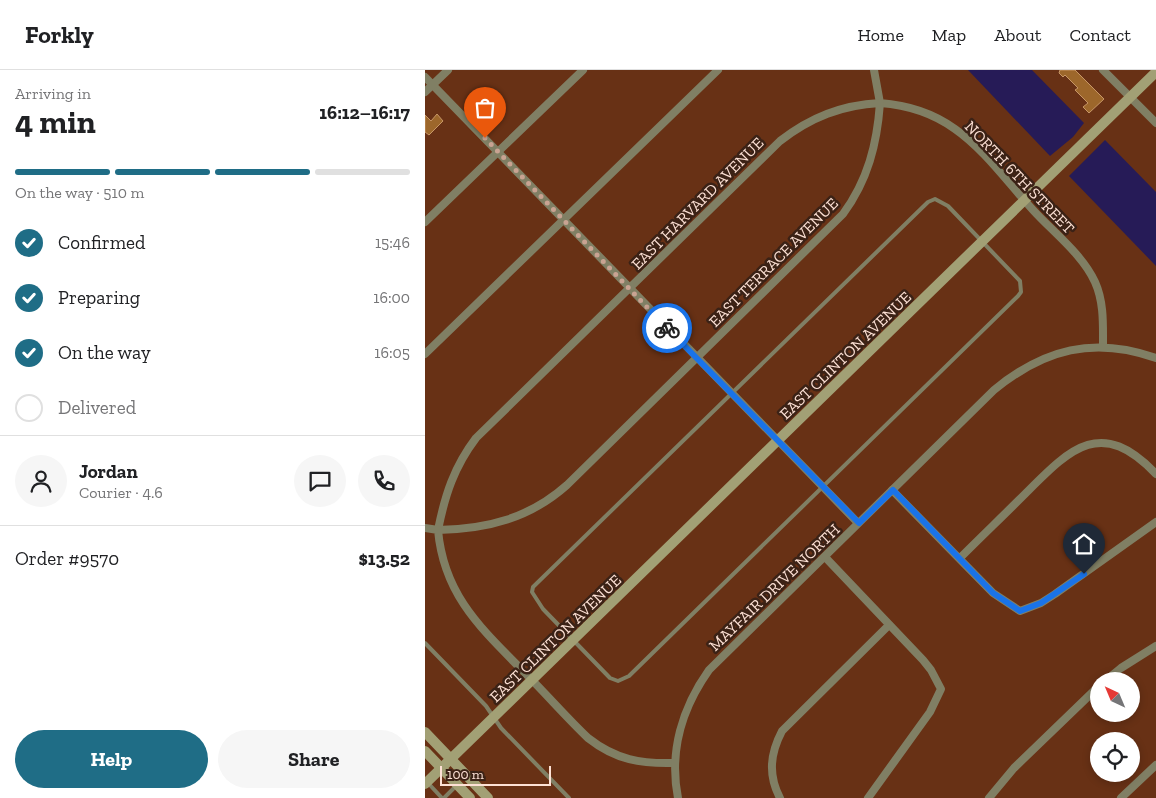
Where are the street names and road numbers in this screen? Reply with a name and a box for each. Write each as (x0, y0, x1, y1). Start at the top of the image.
street label: NORTH 6TH STREET (961, 117, 1079, 238)
street label: EAST HARVARD AVENUE (627, 133, 767, 273)
street label: EAST TERRACE AVENUE (705, 194, 842, 331)
street label: EAST CLINTON AVENUE (776, 288, 915, 423)
street label: MAYFAIR DRIVE NORTH (705, 520, 844, 655)
street label: EAST CLINTON AVENUE (486, 571, 625, 706)

